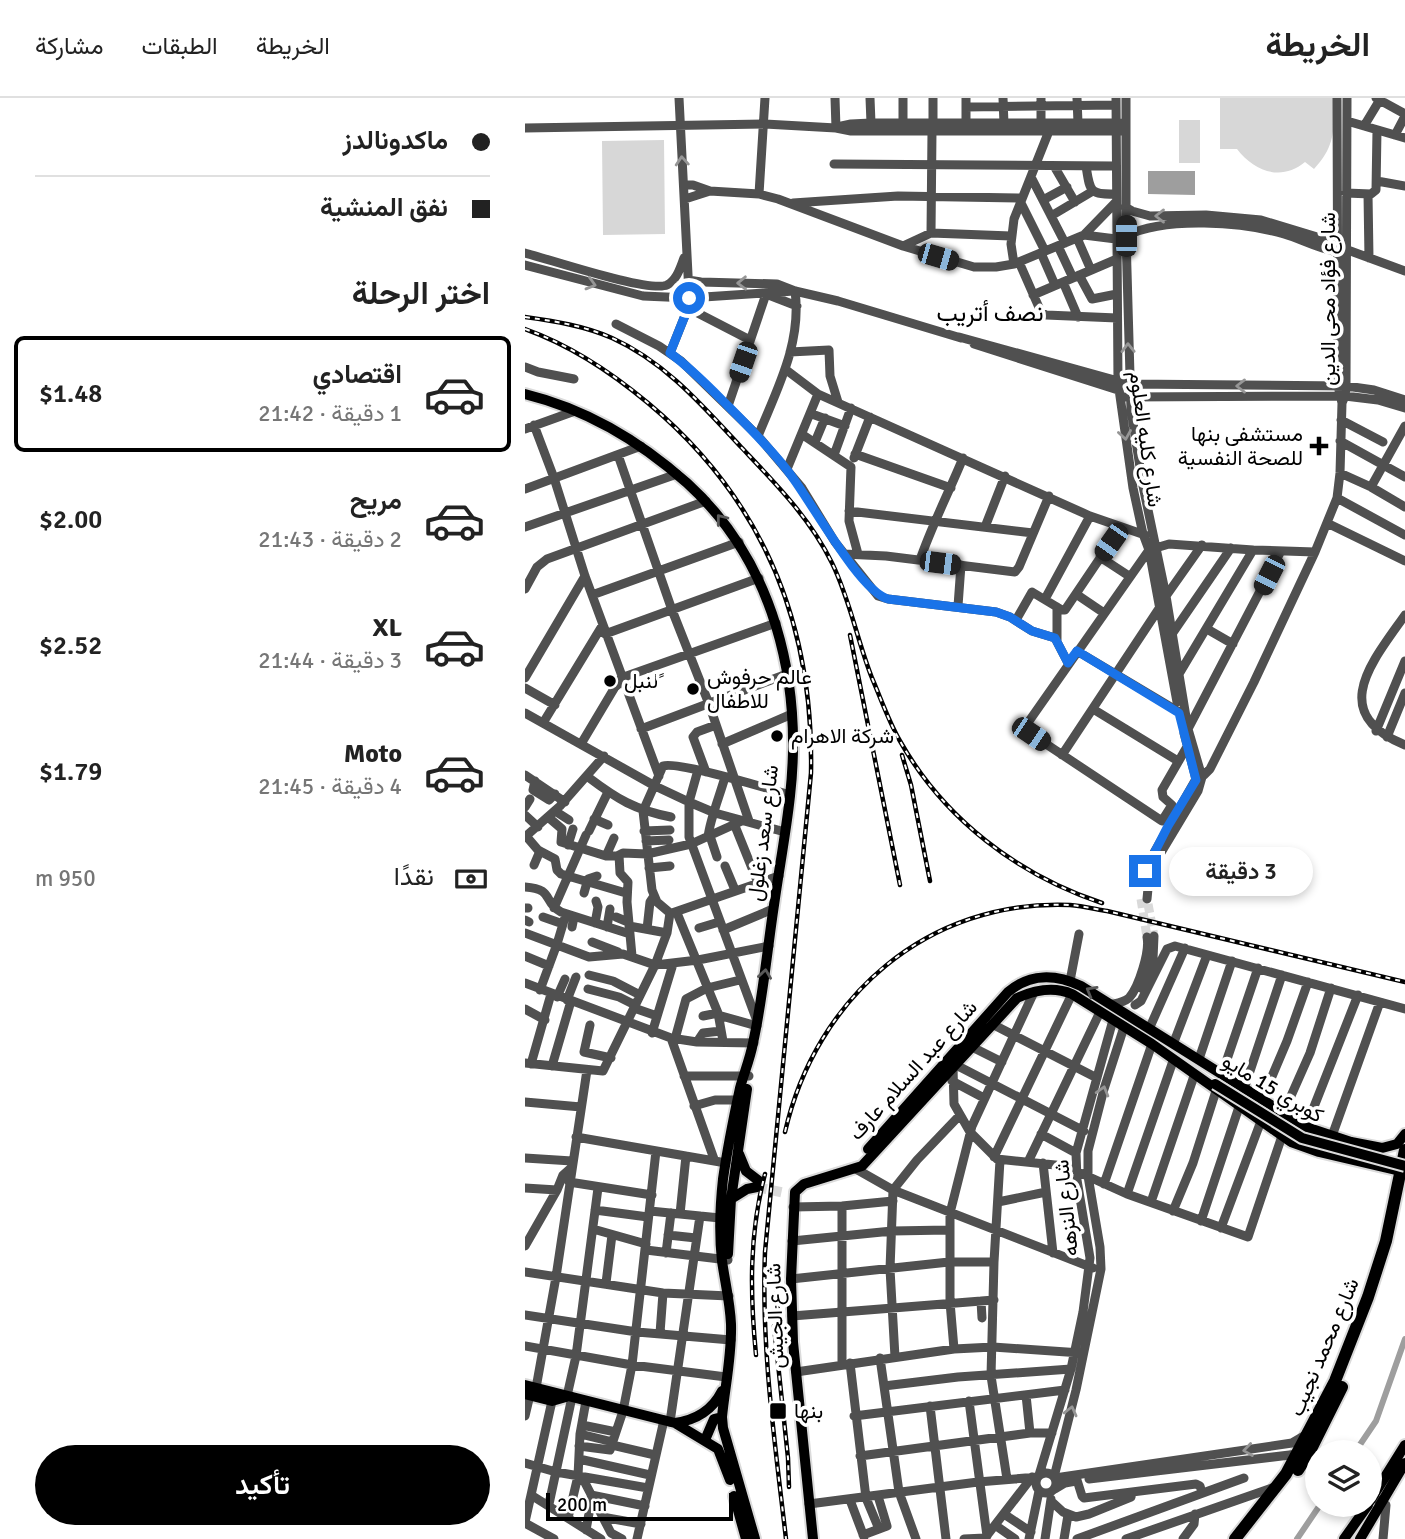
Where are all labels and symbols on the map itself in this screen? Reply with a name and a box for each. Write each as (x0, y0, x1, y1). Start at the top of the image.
one-way arrow (675, 155, 690, 166)
one-way arrow (1155, 208, 1165, 224)
street label: شارع فؤاد محى الدين (1315, 212, 1342, 386)
car (1116, 215, 1137, 257)
car (915, 241, 962, 273)
one-way arrow (584, 275, 596, 290)
one-way arrow (737, 275, 748, 290)
route start (673, 282, 705, 314)
district label: نصف أتريب (936, 298, 1044, 328)
car (727, 339, 760, 385)
one-way arrow (1121, 343, 1136, 354)
street label: شارع كليه العلوم (1123, 369, 1168, 509)
one-way arrow (1235, 378, 1245, 394)
place label: مستشفى بنها للصحة النفسية (1178, 421, 1303, 471)
one-way arrow (1117, 429, 1132, 441)
marker: مستشفى بنها للصحة النفسية (1309, 436, 1329, 456)
one-way arrow (717, 515, 730, 527)
car (1091, 519, 1132, 565)
car (918, 550, 963, 576)
car (1251, 552, 1288, 598)
place label: عالم حرفوش للاطفال (707, 664, 812, 714)
place label: لنبل ً (624, 668, 665, 694)
marker: لنبل ً (602, 673, 618, 689)
marker: عالم حرفوش للاطفال (685, 681, 701, 697)
car (1008, 714, 1055, 754)
place label: شركة الاهرام (791, 723, 894, 750)
marker: شركة الاهرام (769, 728, 785, 744)
street label: شارع سعد زغلول (742, 763, 785, 903)
callout: 3 دقيقة (1169, 846, 1313, 896)
route end (1129, 855, 1161, 887)
one-way arrow (757, 968, 772, 980)
one-way arrow (1085, 986, 1098, 999)
street label: شارع عبد السلام عارف (843, 995, 984, 1146)
street label: كوبري 15 مايو (1216, 1048, 1328, 1132)
one-way arrow (1095, 1086, 1110, 1098)
street label: شارع النزهه (1048, 1158, 1085, 1257)
street label: شارع الجيش (760, 1263, 791, 1369)
street label: شارع محمد نجيب (1283, 1274, 1366, 1420)
place label: بنها (794, 1398, 823, 1424)
marker: بنها (768, 1401, 788, 1421)
one-way arrow (1063, 1405, 1077, 1417)
one-way arrow (1242, 1442, 1254, 1457)
scale bar (546, 1490, 733, 1522)

